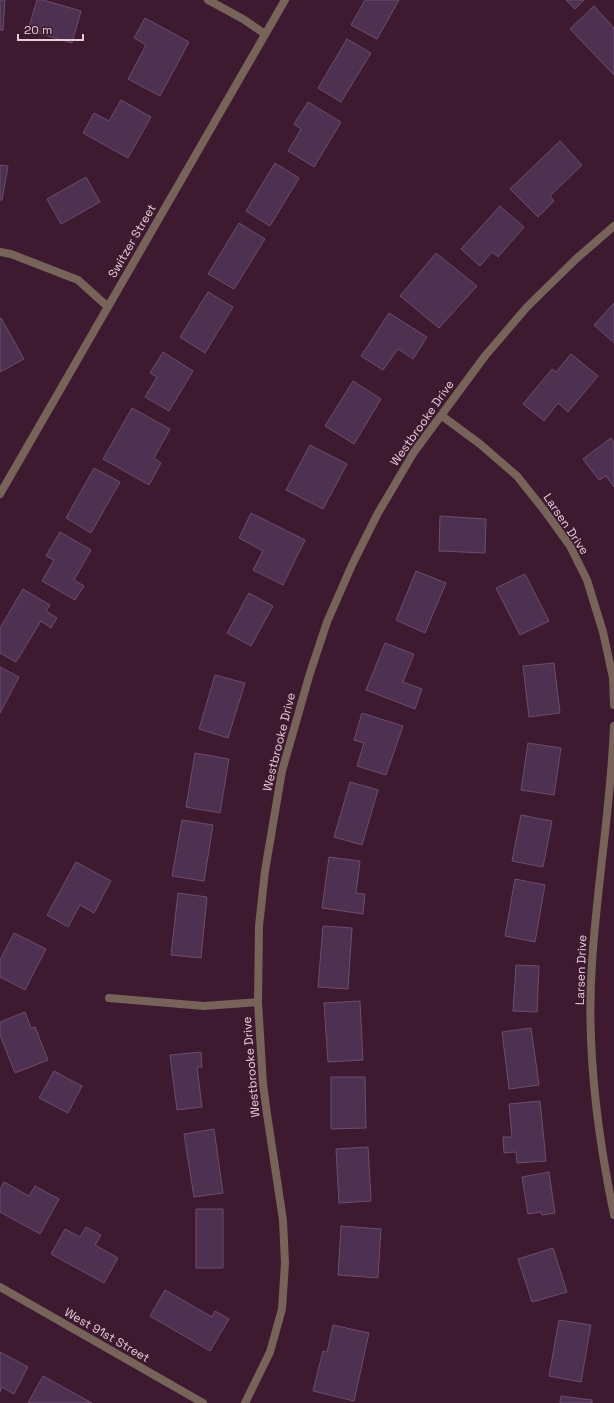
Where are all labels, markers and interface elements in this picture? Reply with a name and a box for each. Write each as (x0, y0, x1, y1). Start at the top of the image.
scale bar (18, 16, 83, 42)
text: 20 m (24, 22, 52, 38)
street label: Switzer Street (104, 201, 160, 281)
street label: Westbrooke Drive (386, 377, 458, 469)
street label: Larsen Drive (540, 490, 592, 558)
street label: Westbrooke Drive (259, 691, 299, 793)
street label: Larsen Drive (572, 935, 590, 1005)
street label: Westbrooke Drive (239, 1016, 263, 1118)
street label: West 91st Street (61, 1304, 153, 1366)

